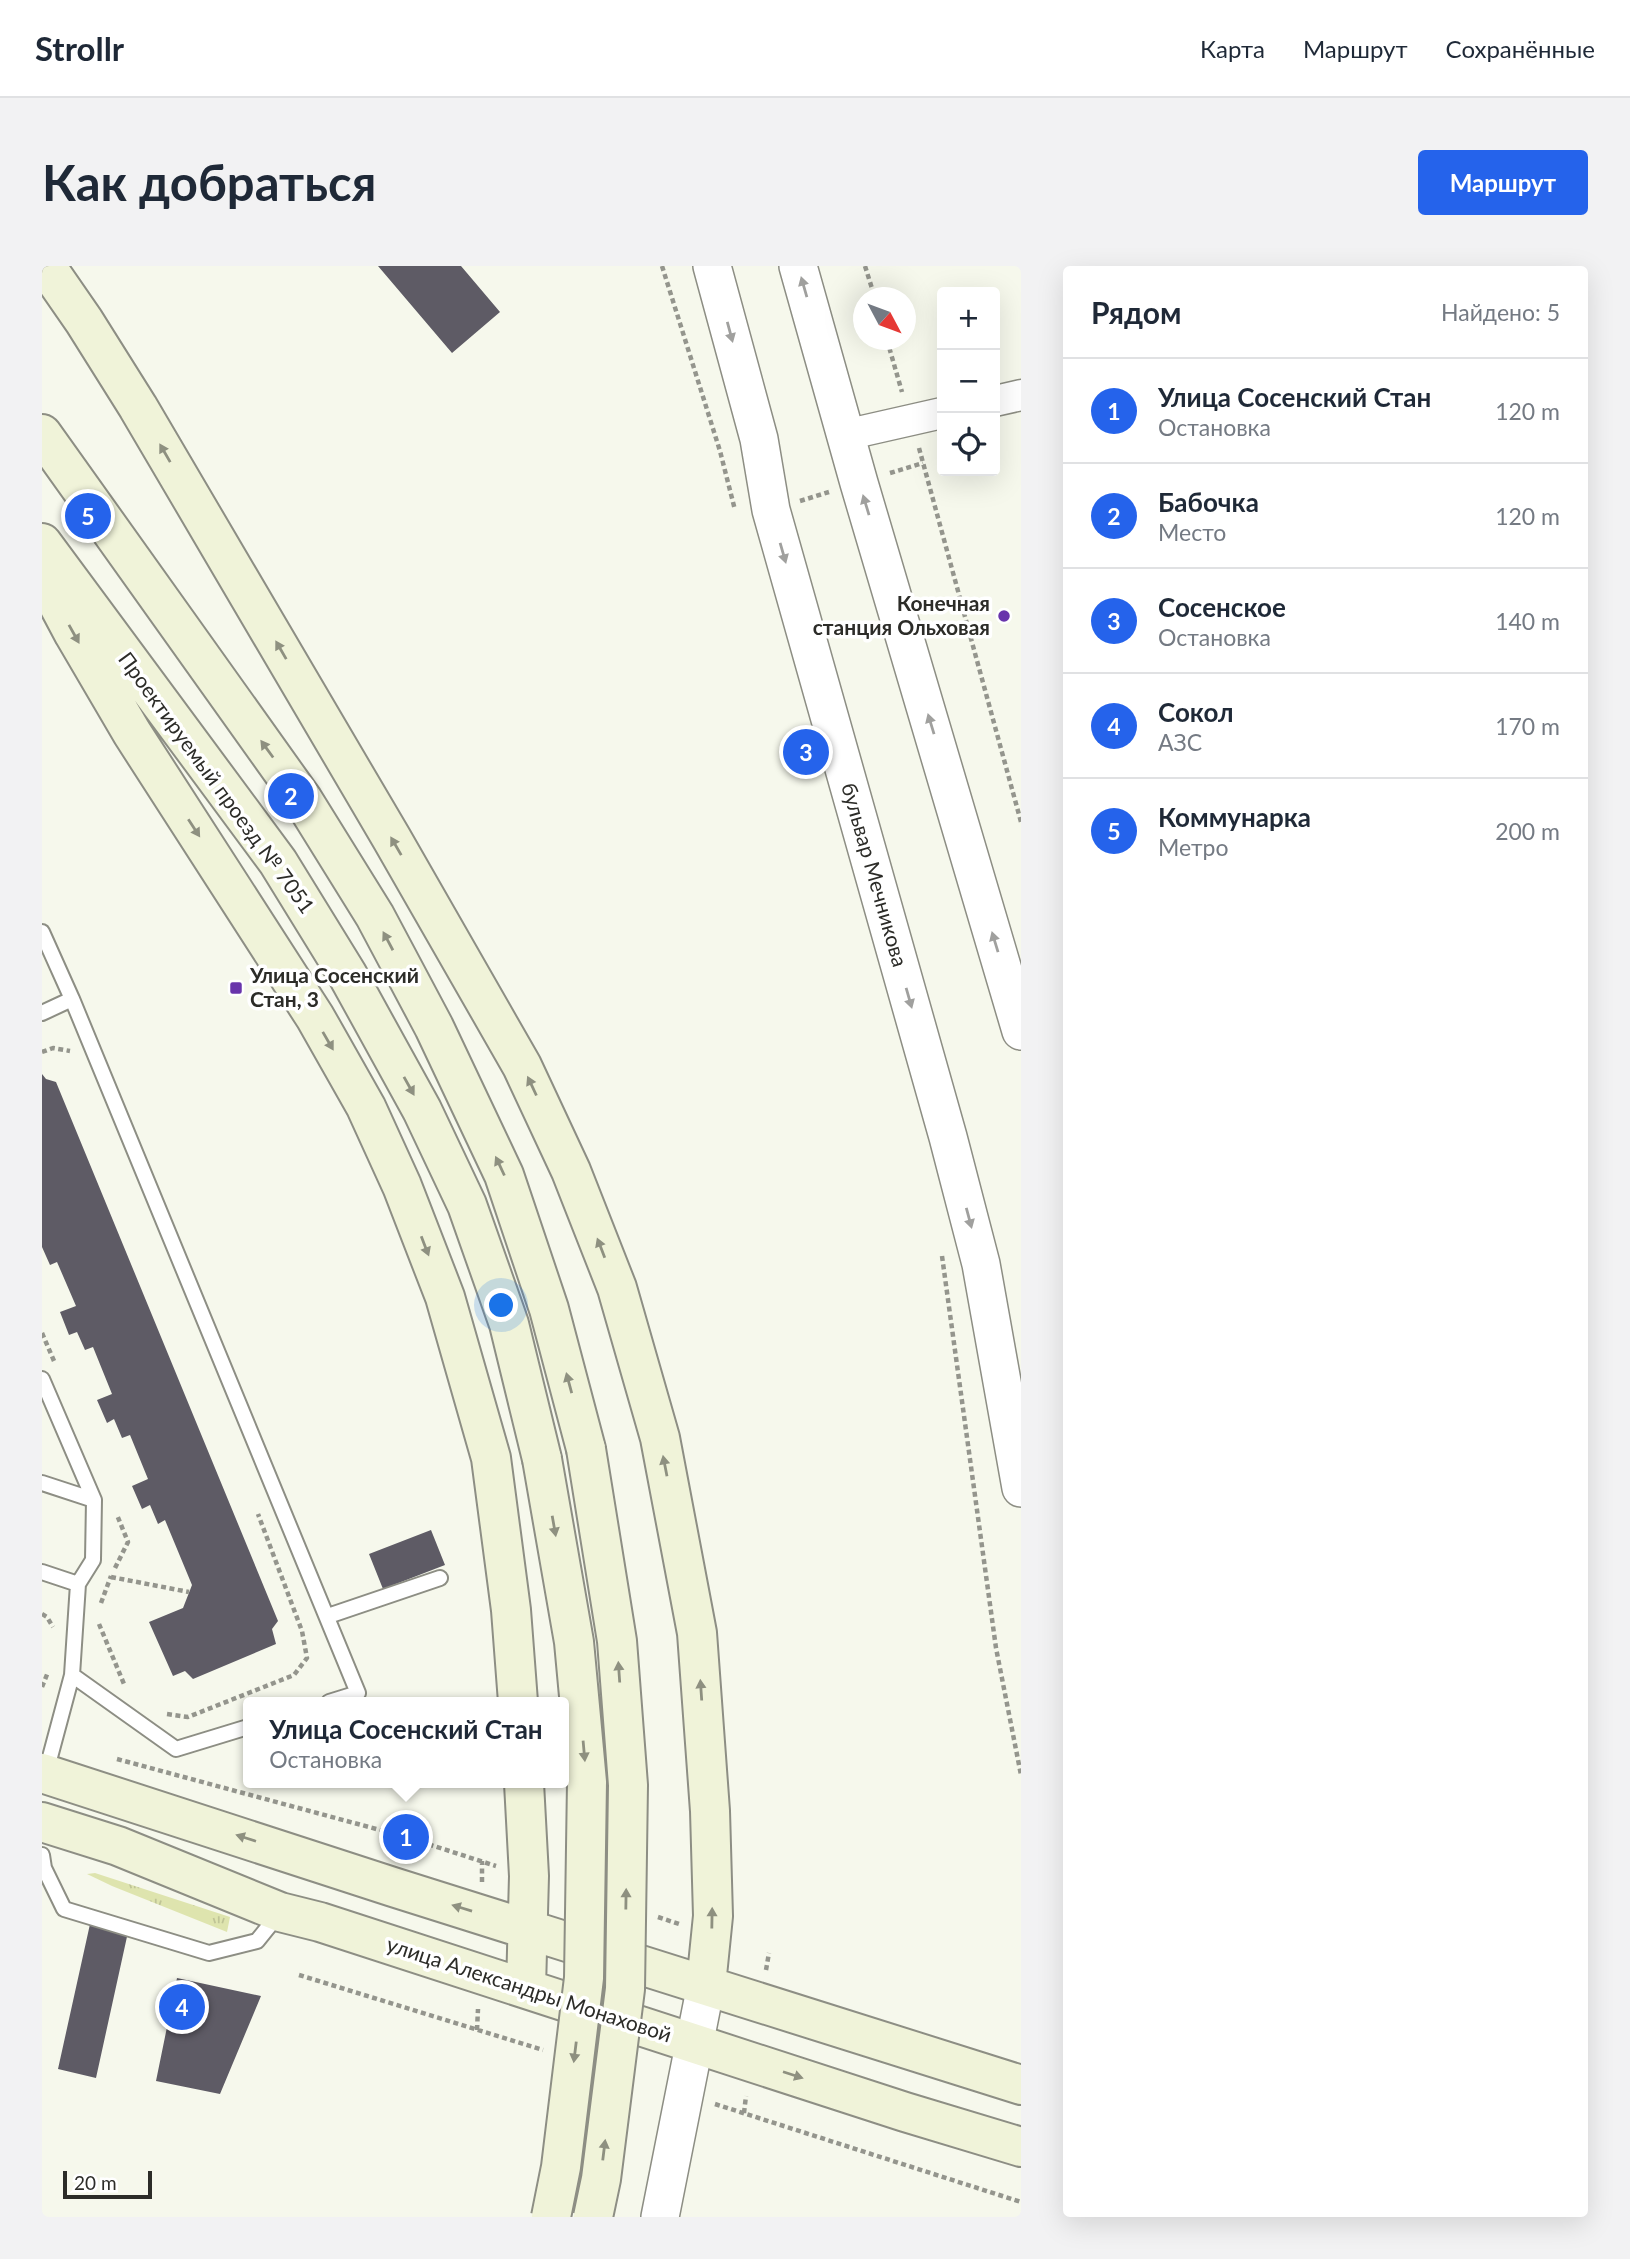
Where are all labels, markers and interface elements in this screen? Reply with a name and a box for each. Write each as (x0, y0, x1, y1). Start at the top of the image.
text: Strollr (35, 28, 124, 68)
text: Карта (1200, 34, 1265, 63)
text: Маршрут (1303, 34, 1408, 63)
text: Сохранённые (1446, 34, 1595, 63)
button: Маршрут (1418, 150, 1588, 215)
text: Как добраться (42, 153, 376, 211)
one-way arrow (798, 275, 809, 297)
north arrow (853, 287, 916, 350)
map controls (937, 287, 1000, 476)
button: + (937, 287, 1000, 350)
text: Рядом (1091, 294, 1181, 330)
text: Найдено: 5 (1441, 298, 1560, 326)
one-way arrow (725, 322, 735, 343)
button: − (937, 350, 1000, 413)
text: Улица Сосенский Стан (1158, 381, 1431, 413)
text: 1 (1107, 397, 1121, 425)
text: 120 m (1495, 397, 1560, 425)
button: locate (937, 413, 1000, 476)
text: Остановка (1158, 413, 1271, 441)
one-way arrow (159, 444, 172, 463)
text: Бабочка (1158, 486, 1259, 518)
pin: 5 (65, 490, 111, 542)
one-way arrow (860, 495, 870, 516)
text: 2 (1107, 502, 1121, 530)
text: 120 m (1495, 502, 1560, 530)
text: Место (1158, 518, 1226, 546)
one-way arrow (779, 542, 789, 563)
place label: Конечная станция Ольховая (813, 590, 990, 639)
text: Сосенское (1158, 591, 1286, 623)
text: 3 (1107, 607, 1121, 635)
text: 140 m (1495, 607, 1560, 635)
marker: Конечная станция Ольховая (996, 608, 1012, 624)
text: Остановка (1158, 623, 1271, 651)
one-way arrow (68, 624, 80, 644)
one-way arrow (274, 640, 287, 659)
street label: Проектируемый проезд № 7051 (114, 647, 320, 918)
text: Сокол (1158, 696, 1234, 728)
text: 4 (1107, 712, 1121, 740)
text: 170 m (1495, 712, 1560, 740)
one-way arrow (925, 713, 935, 734)
pin: 3 (783, 726, 829, 778)
text: АЗС (1158, 728, 1202, 756)
one-way arrow (260, 740, 274, 758)
pin: 2 (268, 770, 314, 822)
street label: бульвар Мечникова (837, 780, 914, 969)
text: Коммунарка (1158, 801, 1311, 833)
text: 5 (1107, 817, 1121, 845)
text: 200 m (1495, 817, 1560, 845)
one-way arrow (187, 818, 200, 837)
text: Метро (1158, 833, 1229, 861)
one-way arrow (390, 836, 402, 855)
one-way arrow (382, 931, 394, 951)
one-way arrow (990, 931, 1000, 952)
place label: Улица Сосенский Стан, 3 (249, 962, 419, 1011)
marker: Улица Сосенский Стан, 3 (228, 980, 244, 996)
one-way arrow (904, 988, 915, 1010)
one-way arrow (322, 1031, 334, 1050)
one-way arrow (403, 1076, 415, 1096)
one-way arrow (526, 1076, 537, 1097)
one-way arrow (494, 1156, 506, 1176)
one-way arrow (964, 1207, 975, 1229)
one-way arrow (420, 1236, 431, 1257)
one-way arrow (595, 1237, 606, 1258)
your location (484, 1288, 518, 1322)
one-way arrow (563, 1372, 574, 1394)
one-way arrow (659, 1455, 670, 1477)
one-way arrow (549, 1515, 560, 1537)
one-way arrow (614, 1661, 625, 1683)
one-way arrow (695, 1679, 706, 1701)
popup (243, 1697, 569, 1788)
text: Улица Сосенский Стан (269, 1713, 543, 1745)
one-way arrow (579, 1740, 590, 1762)
text: Остановка (269, 1745, 382, 1773)
pin: 1 (383, 1811, 429, 1863)
one-way arrow (235, 1832, 256, 1843)
one-way arrow (620, 1888, 632, 1910)
one-way arrow (452, 1902, 473, 1912)
one-way arrow (707, 1906, 718, 1928)
street label: улица Александры Монаховой (384, 1931, 675, 2047)
pin: 4 (159, 1981, 205, 2033)
one-way arrow (569, 2041, 580, 2063)
one-way arrow (782, 2070, 803, 2081)
one-way arrow (599, 2139, 610, 2161)
scale bar (63, 2168, 152, 2200)
text: 20 m (74, 2171, 117, 2194)

